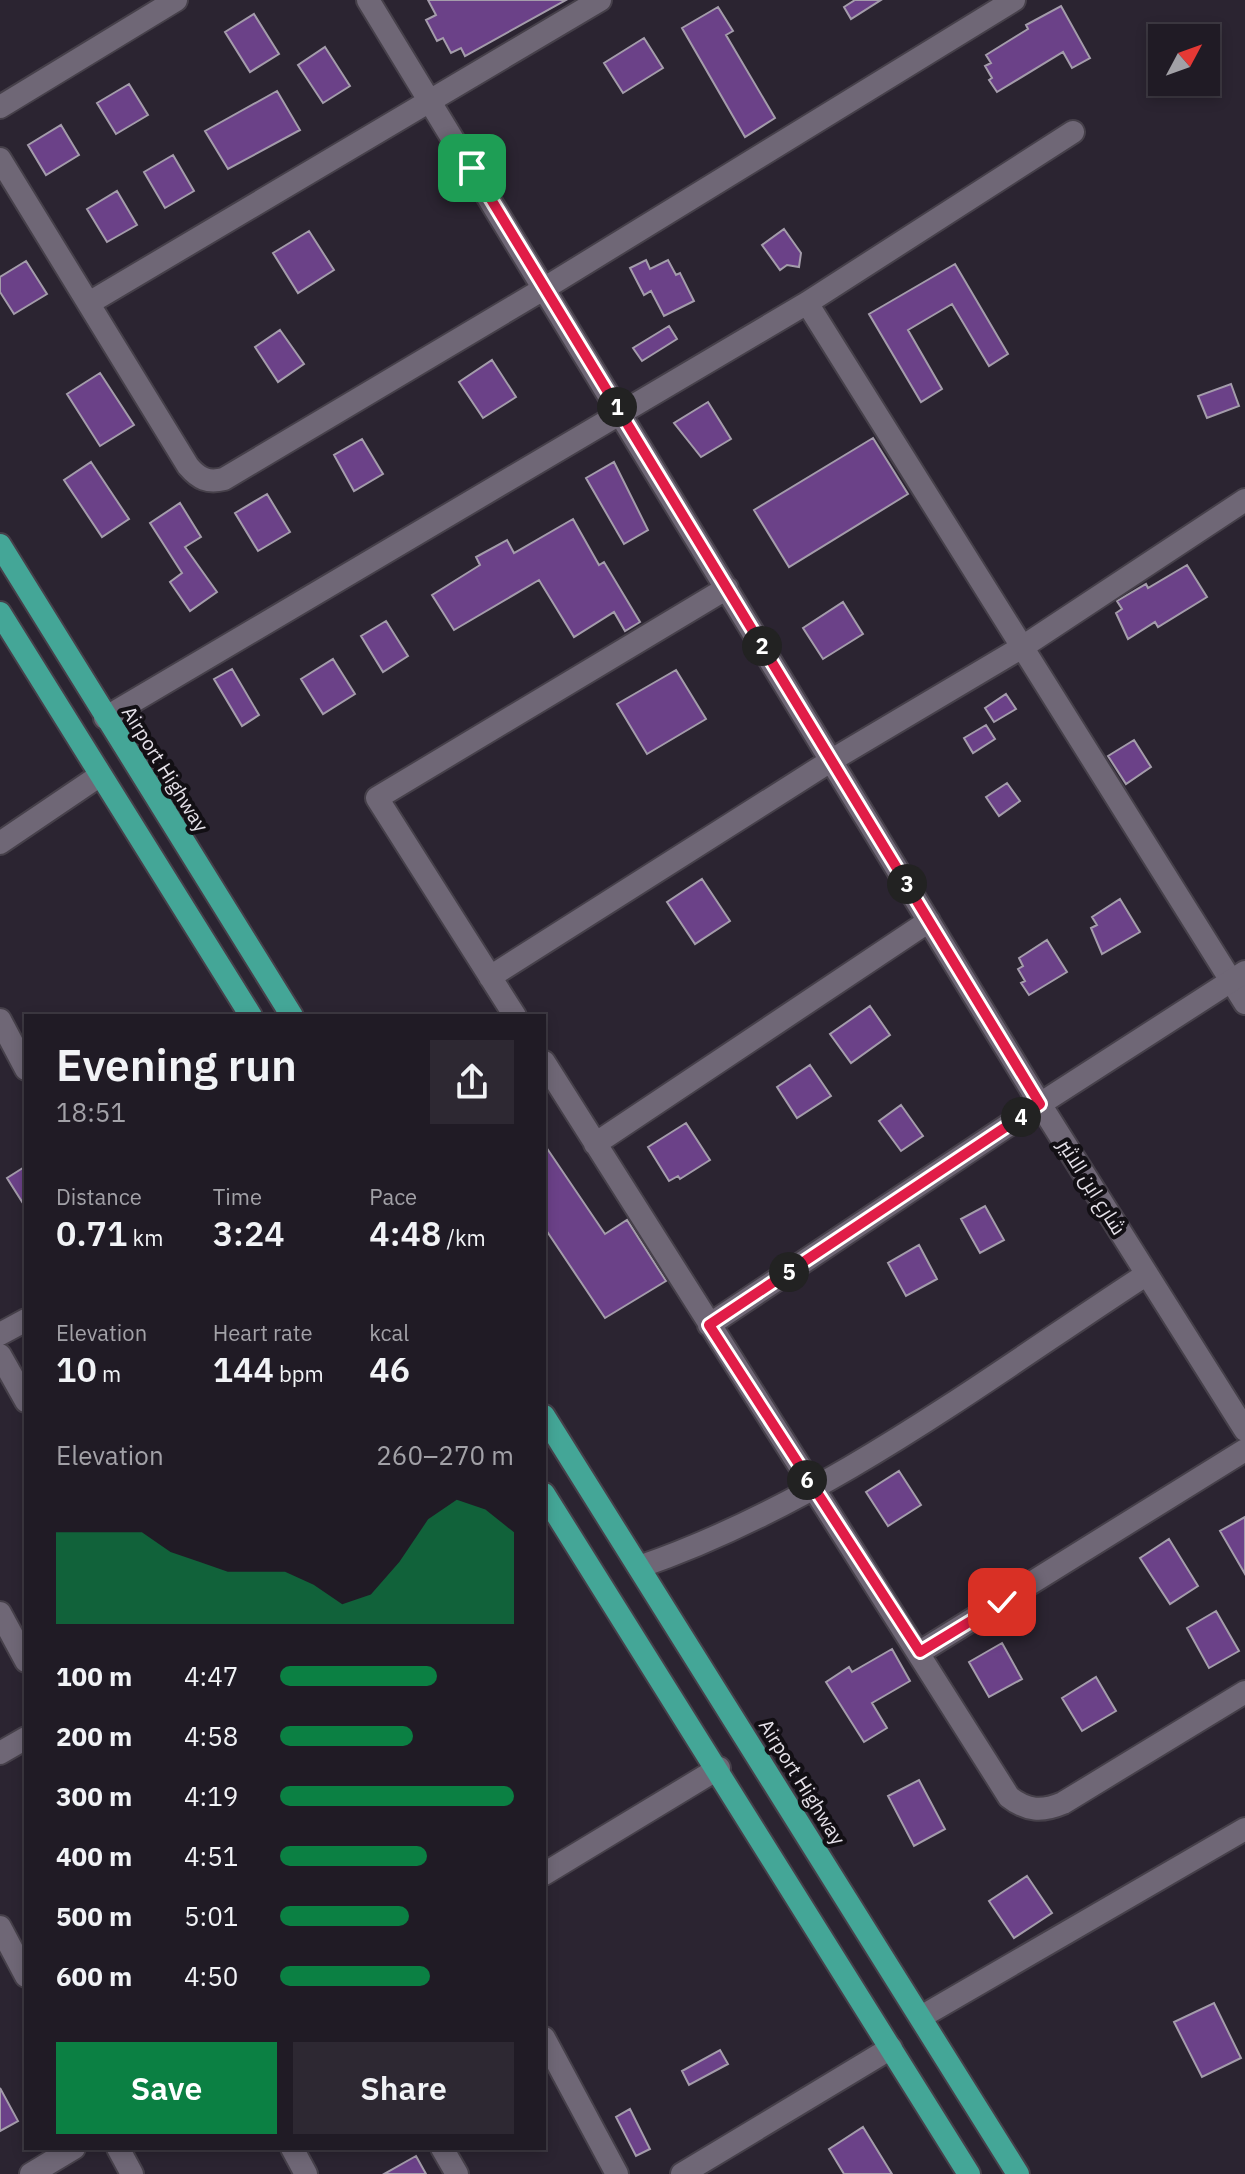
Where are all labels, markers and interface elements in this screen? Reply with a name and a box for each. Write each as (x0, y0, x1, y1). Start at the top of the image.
north arrow (1148, 24, 1220, 96)
map controls (1148, 24, 1220, 96)
pin (438, 134, 506, 202)
icon: arrive (450, 146, 494, 190)
pin: 1 (597, 387, 637, 427)
text: 1 (610, 392, 624, 421)
pin: 2 (742, 626, 782, 666)
text: 2 (755, 631, 769, 660)
street label: Airport Highway (116, 701, 215, 837)
pin: 3 (887, 864, 927, 904)
text: 3 (900, 869, 914, 898)
text: Evening run (56, 1036, 297, 1093)
button: share (430, 1040, 514, 1124)
text: 18:51 (56, 1095, 126, 1129)
pin: 4 (1001, 1097, 1041, 1137)
text: 4 (1014, 1102, 1028, 1131)
street label: شارع ابن الاثير (1051, 1133, 1133, 1240)
text: Distance (56, 1182, 142, 1211)
text: Time (213, 1182, 262, 1211)
text: Pace (369, 1182, 417, 1211)
text: 0.71 (56, 1211, 127, 1255)
text: 3:24 (213, 1211, 285, 1255)
text: 4:48 (369, 1211, 441, 1255)
text: km (127, 1223, 163, 1252)
text: /km (441, 1223, 486, 1252)
pin: 5 (769, 1252, 809, 1292)
text: 5 (782, 1257, 796, 1286)
text: Elevation (56, 1318, 147, 1347)
text: Heart rate (213, 1318, 313, 1347)
text: kcal (369, 1318, 409, 1347)
text: 10 (56, 1347, 97, 1391)
text: 144 (213, 1347, 274, 1391)
text: 46 (369, 1347, 410, 1391)
text: m (97, 1359, 121, 1388)
text: bpm (274, 1359, 324, 1388)
text: Elevation (56, 1438, 164, 1472)
text: 260–270 m (376, 1438, 514, 1472)
pin: 6 (787, 1460, 827, 1500)
text: 6 (800, 1465, 814, 1494)
pin (968, 1568, 1036, 1636)
icon: check (980, 1580, 1024, 1624)
text: 100 m (56, 1659, 132, 1693)
text: 4:47 (184, 1659, 238, 1693)
street label: Airport Highway (753, 1714, 852, 1850)
text: 200 m (56, 1719, 132, 1753)
text: 4:58 (184, 1719, 238, 1753)
text: 300 m (56, 1779, 132, 1813)
text: 4:19 (184, 1779, 238, 1813)
text: 400 m (56, 1839, 132, 1873)
text: 4:51 (184, 1839, 238, 1873)
text: 500 m (56, 1899, 132, 1933)
text: 5:01 (184, 1899, 238, 1933)
text: 600 m (56, 1959, 132, 1993)
text: 4:50 (184, 1959, 238, 1993)
button: Save (56, 2042, 277, 2134)
button: Share (293, 2042, 514, 2134)

